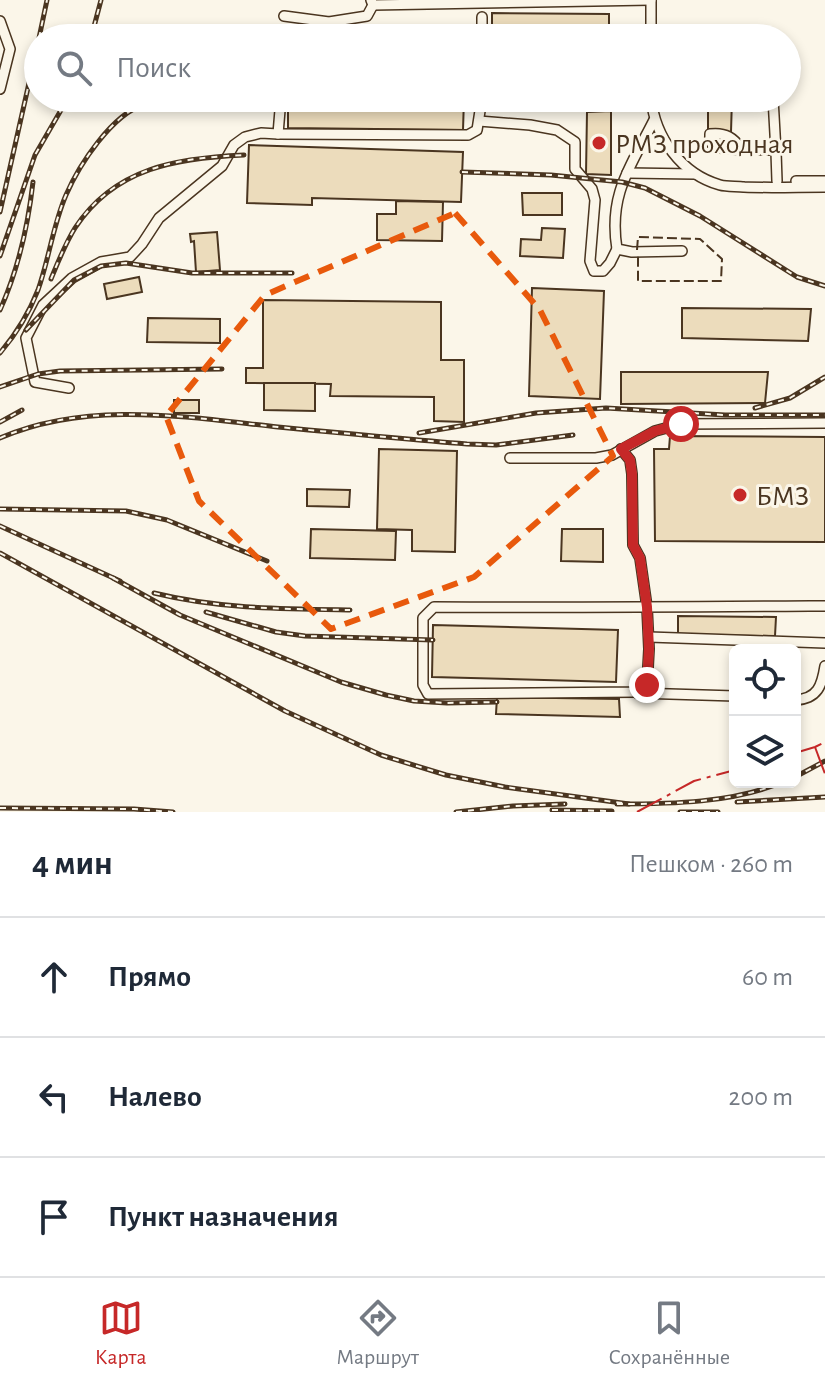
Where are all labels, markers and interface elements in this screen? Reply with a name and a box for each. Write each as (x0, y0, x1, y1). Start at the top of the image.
search box (24, 24, 801, 112)
icon: search (52, 46, 96, 90)
text: Поиск (116, 53, 191, 83)
place label: РМЗ проходная (615, 131, 793, 159)
marker: РМЗ проходная (590, 134, 608, 152)
route start (663, 406, 699, 442)
place label: БМЗ (756, 483, 809, 511)
marker: БМЗ (731, 486, 749, 504)
map controls (729, 644, 801, 788)
button: locate (729, 644, 801, 716)
route end (629, 667, 665, 703)
button: layers (729, 716, 801, 788)
text: 4 мин (32, 847, 113, 881)
text: Пешком · 260 m (629, 851, 793, 877)
icon: ahead (32, 955, 76, 999)
text: Прямо (108, 962, 191, 992)
text: 60 m (742, 964, 793, 990)
icon: left (32, 1075, 76, 1119)
text: Налево (108, 1082, 202, 1112)
text: 200 m (729, 1084, 793, 1110)
icon: arrive (32, 1195, 76, 1239)
text: Пункт назначения (108, 1202, 339, 1232)
tab: Карта (95, 1296, 146, 1370)
tab: Маршрут (336, 1296, 419, 1370)
tab: Сохранённые (609, 1296, 730, 1370)

